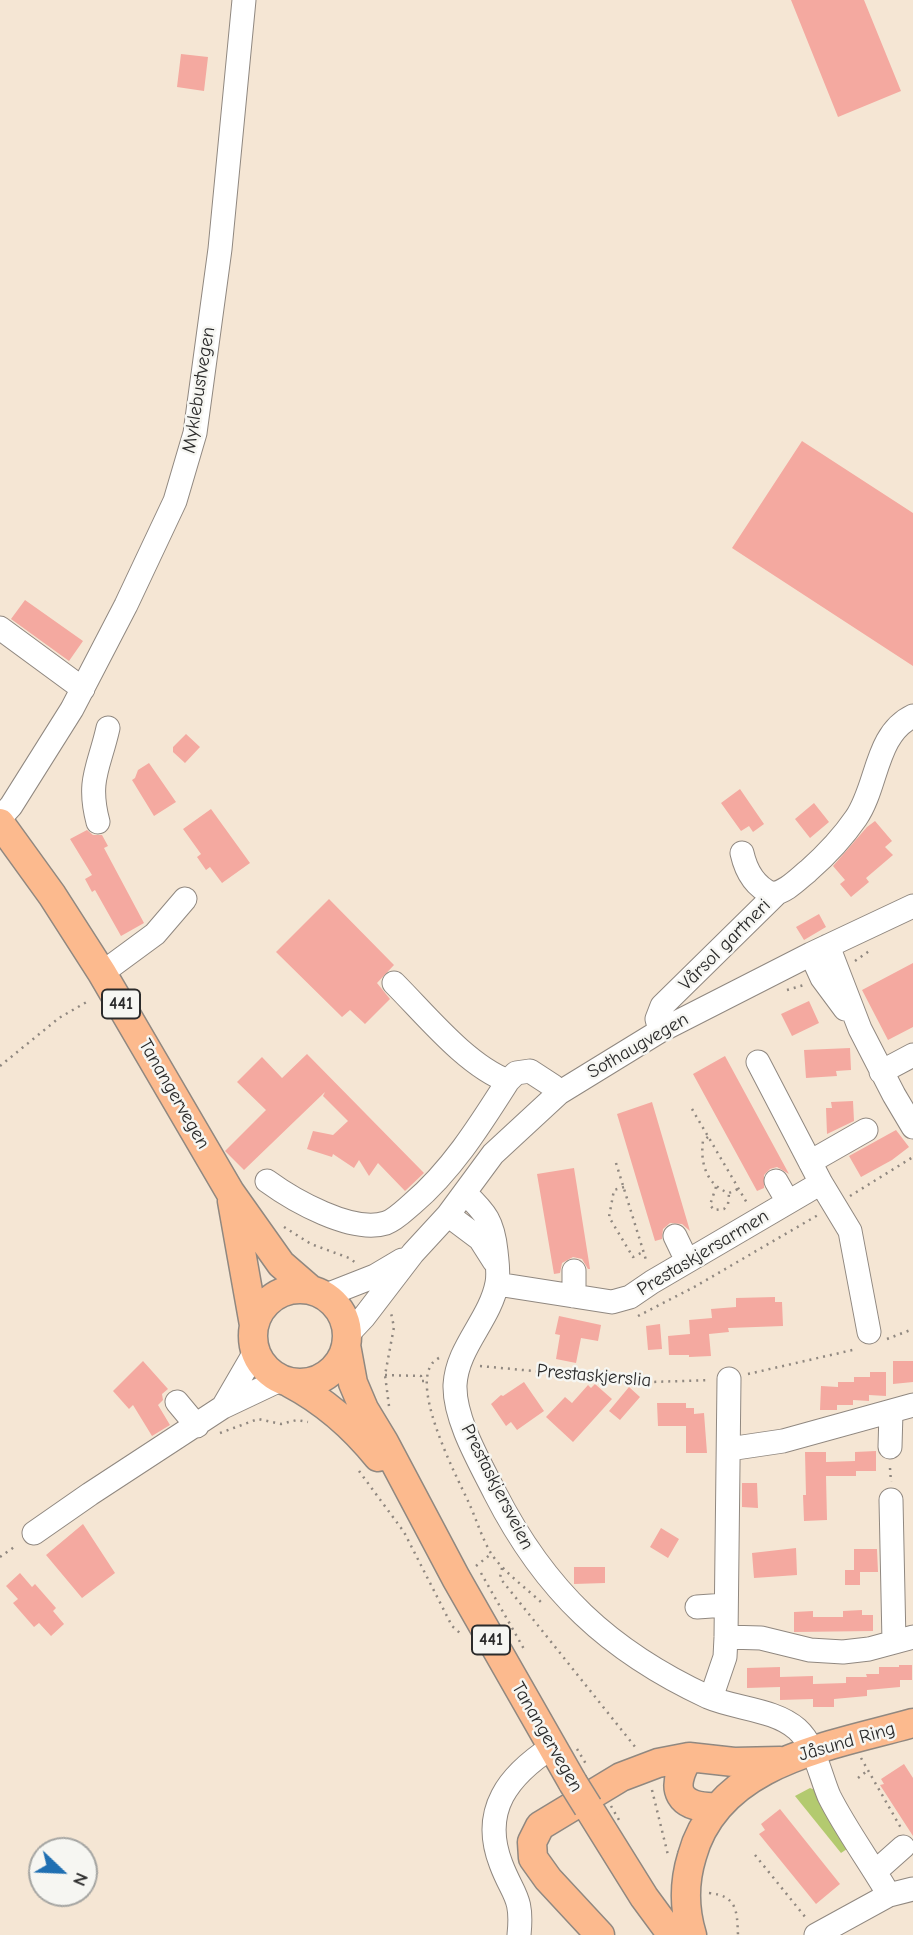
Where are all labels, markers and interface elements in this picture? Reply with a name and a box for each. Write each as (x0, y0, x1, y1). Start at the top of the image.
street label: Myklebustvegen (178, 325, 220, 455)
street label: Vårsol gartneri (674, 894, 776, 996)
road number: 441 (102, 989, 140, 1018)
street label: Sothaugvegen (583, 1008, 693, 1084)
street label: Tanangervegen (133, 1035, 215, 1153)
street label: Prestaskjersarmen (633, 1205, 773, 1301)
street label: Prestaskjerslia (536, 1360, 652, 1392)
street label: Prestaskjersveien (456, 1420, 538, 1554)
road number: 441 (472, 1625, 510, 1654)
street label: Tanangervegen (506, 1678, 588, 1796)
street label: Jåsund Ring (796, 1717, 898, 1767)
north arrow (28, 1837, 98, 1907)
text: N (68, 1869, 93, 1889)

